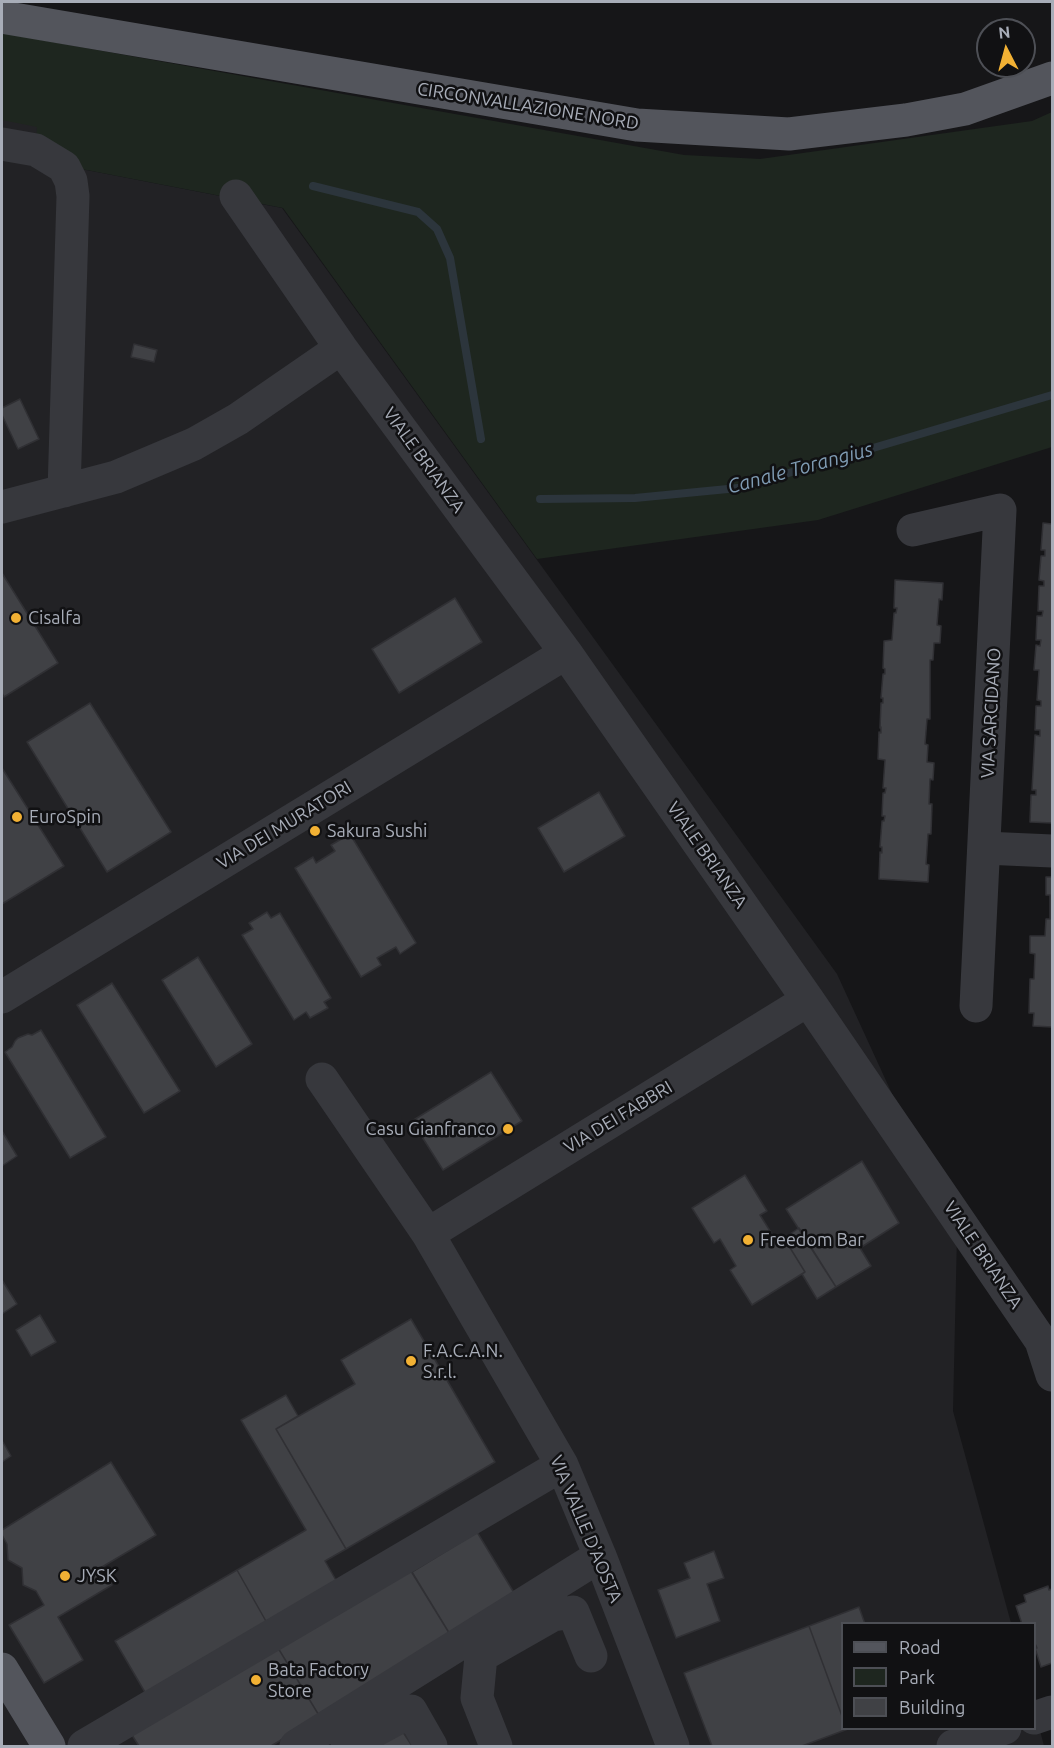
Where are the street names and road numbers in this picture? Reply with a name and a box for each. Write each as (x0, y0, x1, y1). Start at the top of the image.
street label: CIRCONVALLAZIONE NORD (416, 78, 640, 134)
street label: VIALE BRIANZA (378, 403, 470, 517)
street label: VIA SARCIDANO (977, 647, 1005, 779)
street label: VIA DEI MURATORI (213, 776, 355, 874)
street label: VIALE BRIANZA (662, 798, 752, 912)
street label: VIA DEI FABBRI (560, 1076, 676, 1158)
street label: VIALE BRIANZA (939, 1197, 1027, 1313)
street label: VIA VALLE D'AOSTA (545, 1452, 627, 1606)

